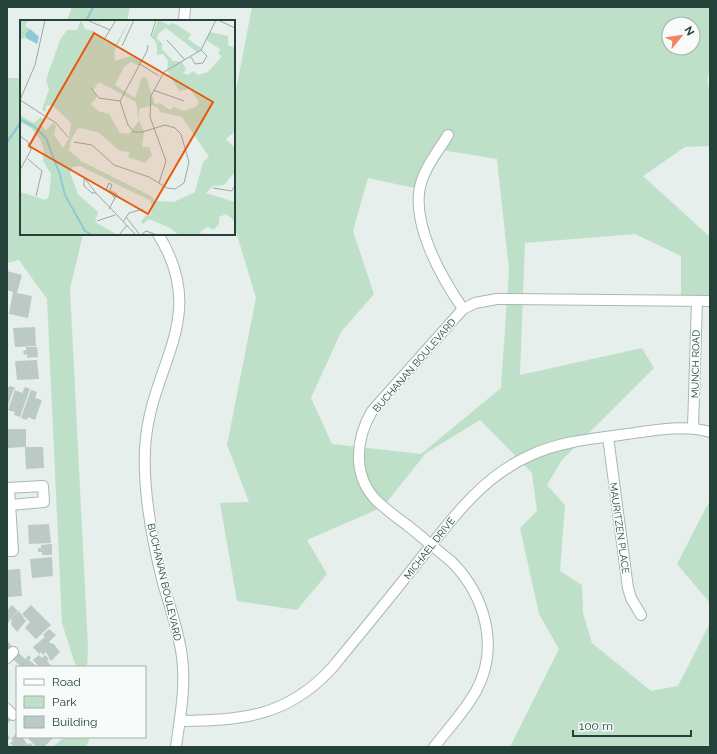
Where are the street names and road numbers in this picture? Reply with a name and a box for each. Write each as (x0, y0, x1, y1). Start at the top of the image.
street label: BUCHANAN BOULEVARD (371, 316, 458, 414)
street label: MUNCH ROAD (689, 330, 702, 398)
street label: MAURITZEN PLACE (608, 482, 631, 574)
street label: MICHAEL DRIVE (402, 515, 457, 581)
street label: BUCHANAN BOULEVARD (146, 522, 183, 642)

